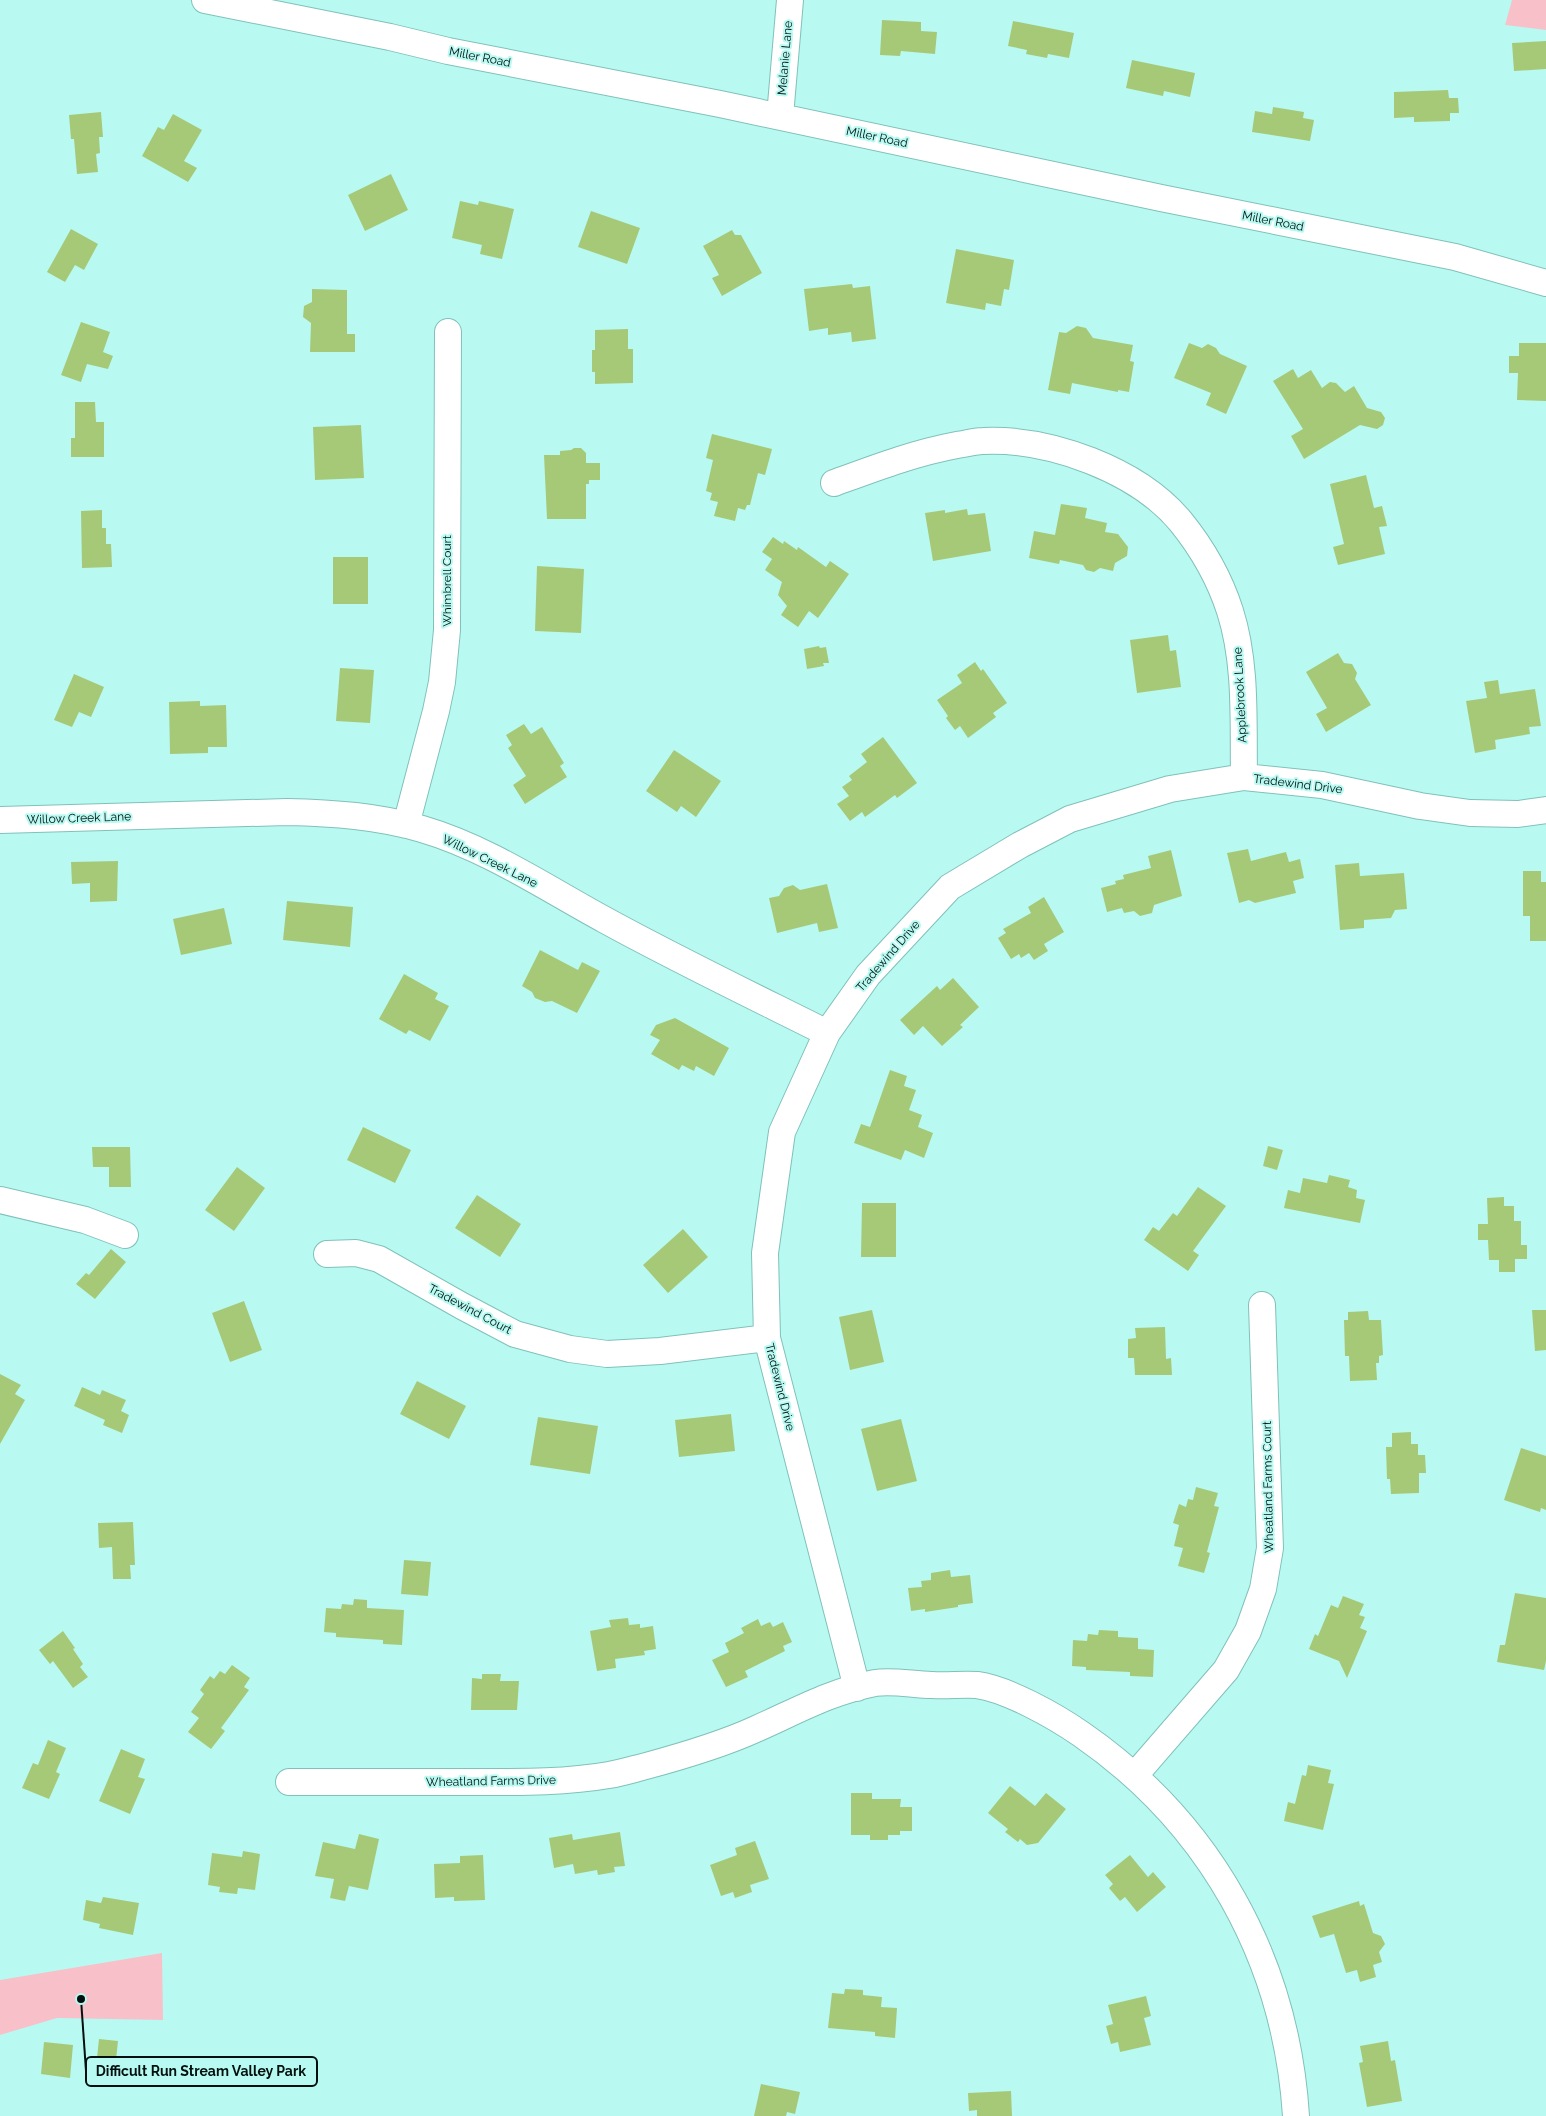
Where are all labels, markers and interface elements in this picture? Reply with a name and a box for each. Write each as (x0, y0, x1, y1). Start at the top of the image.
street label: Melanie Lane (775, 20, 795, 96)
street label: Miller Road (448, 44, 512, 70)
street label: Miller Road (845, 124, 909, 150)
street label: Miller Road (1241, 208, 1305, 234)
street label: Whimbrell Court (440, 535, 454, 627)
street label: Applebrook Lane (1230, 647, 1250, 743)
street label: Tradewind Drive (1253, 772, 1343, 796)
street label: Willow Creek Lane (27, 809, 131, 827)
street label: Willow Creek Lane (440, 832, 540, 890)
street label: Tradewind Drive (853, 918, 923, 994)
street label: Tradewind Court (426, 1281, 514, 1337)
street label: Tradewind Drive (762, 1342, 798, 1432)
street label: Wheatland Farms Court (1260, 1421, 1276, 1553)
street label: Wheatland Farms Drive (426, 1773, 556, 1789)
callout: Difficult Run Stream Valley Park (86, 2057, 317, 2086)
text: Difficult Run Stream Valley Park (96, 2063, 306, 2079)

